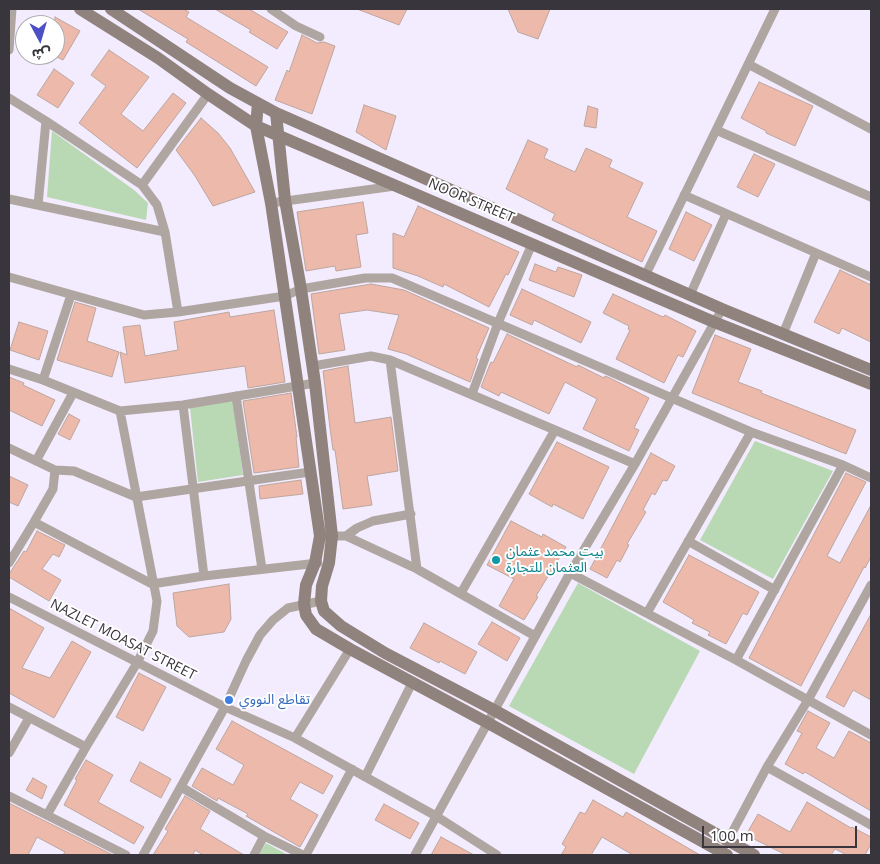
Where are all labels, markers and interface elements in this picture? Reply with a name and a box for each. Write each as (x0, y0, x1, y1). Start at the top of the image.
north arrow (15, 15, 65, 65)
text: ش (31, 44, 52, 65)
street label: NOOR STREET (425, 175, 517, 227)
place label: بيت محمد عثمان العثمان للتجارة (506, 544, 603, 576)
marker: بيت محمد عثمان العثمان للتجارة (490, 554, 502, 566)
street label: NAZLET MOASAT STREET (47, 596, 199, 684)
place label: تقاطع النووي (239, 692, 310, 708)
marker: تقاطع النووي (223, 694, 235, 706)
scale bar (705, 816, 860, 848)
text: 100 m (710, 825, 754, 845)

